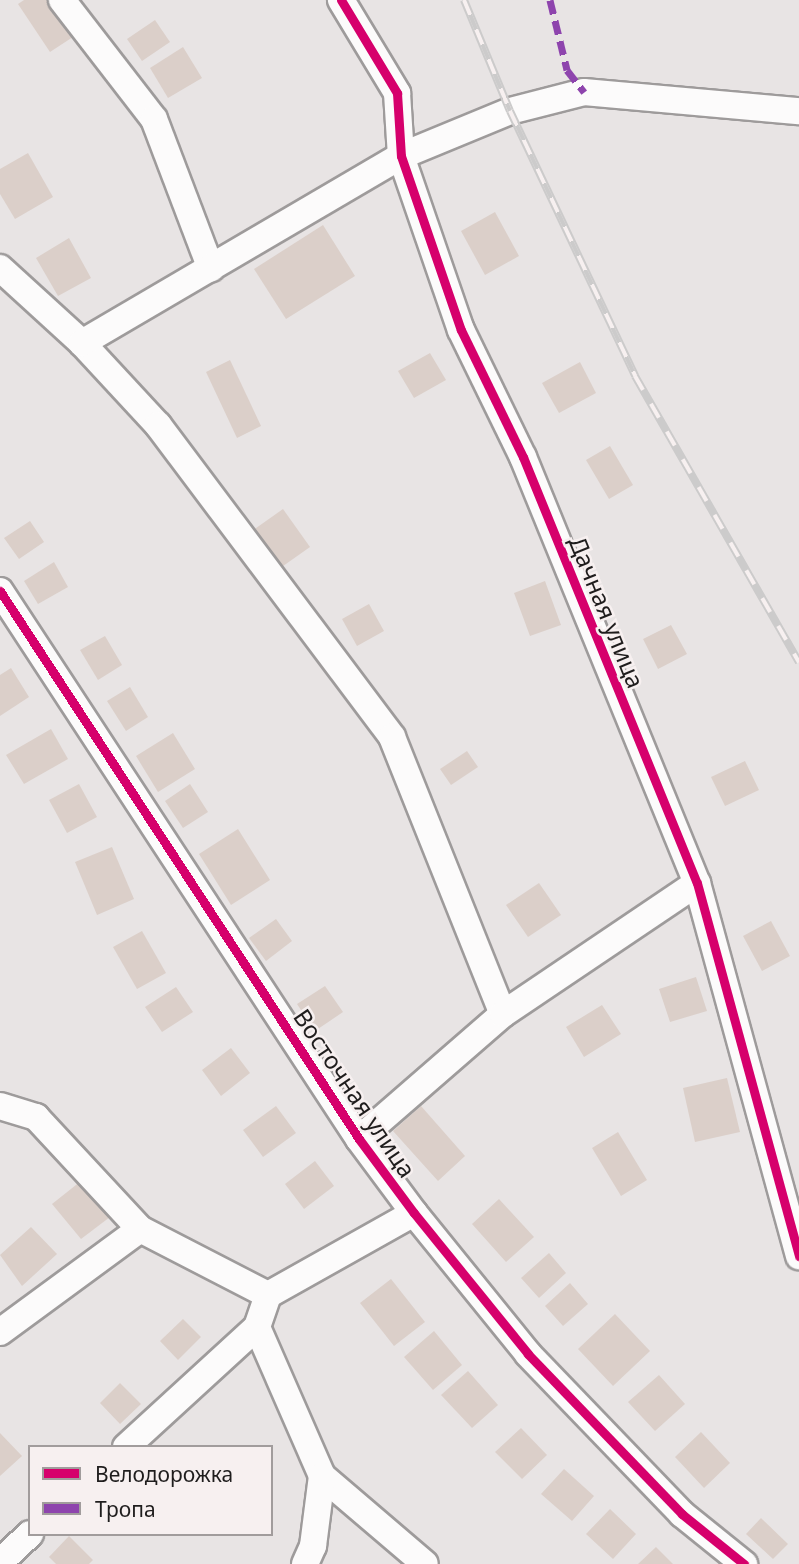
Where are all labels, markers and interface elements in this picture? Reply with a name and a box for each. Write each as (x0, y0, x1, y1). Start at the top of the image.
street label: Дачная улица (563, 532, 651, 692)
street label: Восточная улица (288, 1003, 422, 1183)
legend (28, 1445, 273, 1536)
text: Велодорожка (95, 1460, 233, 1488)
text: Тропа (95, 1495, 156, 1523)

